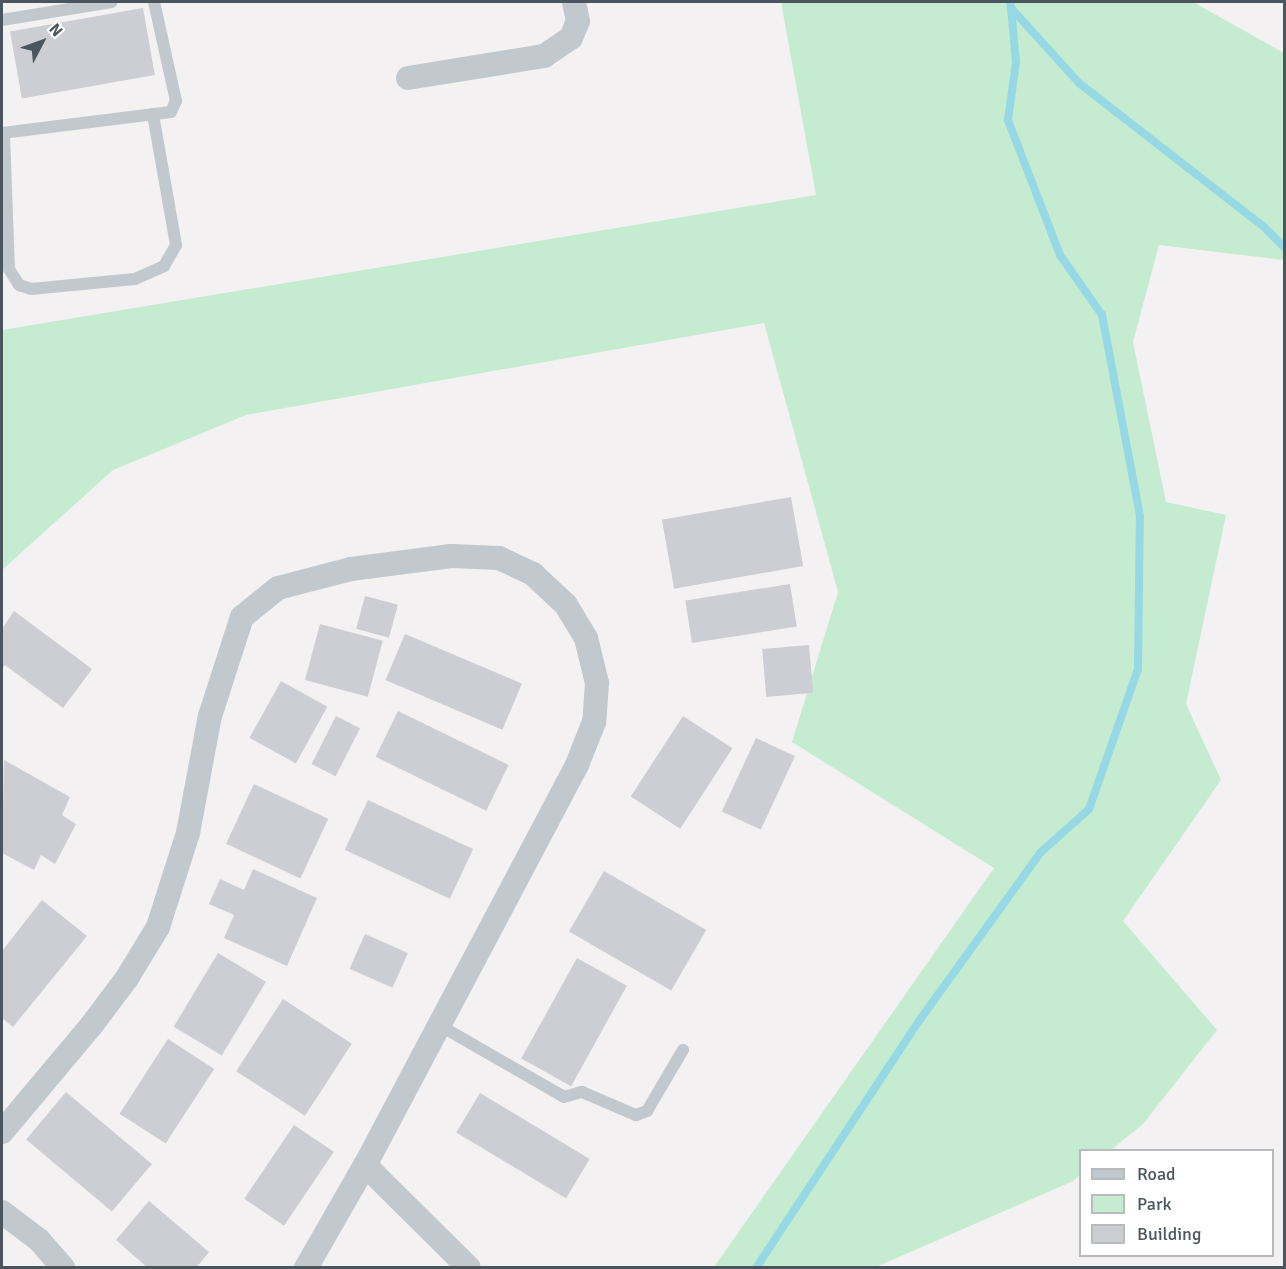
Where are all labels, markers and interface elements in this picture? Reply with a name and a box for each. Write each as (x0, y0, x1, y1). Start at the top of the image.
north arrow (12, 12, 72, 72)
text: N (44, 19, 67, 41)
legend (1079, 1149, 1274, 1257)
text: Road (1137, 1163, 1176, 1185)
text: Park (1137, 1193, 1172, 1215)
text: Building (1137, 1223, 1201, 1245)

